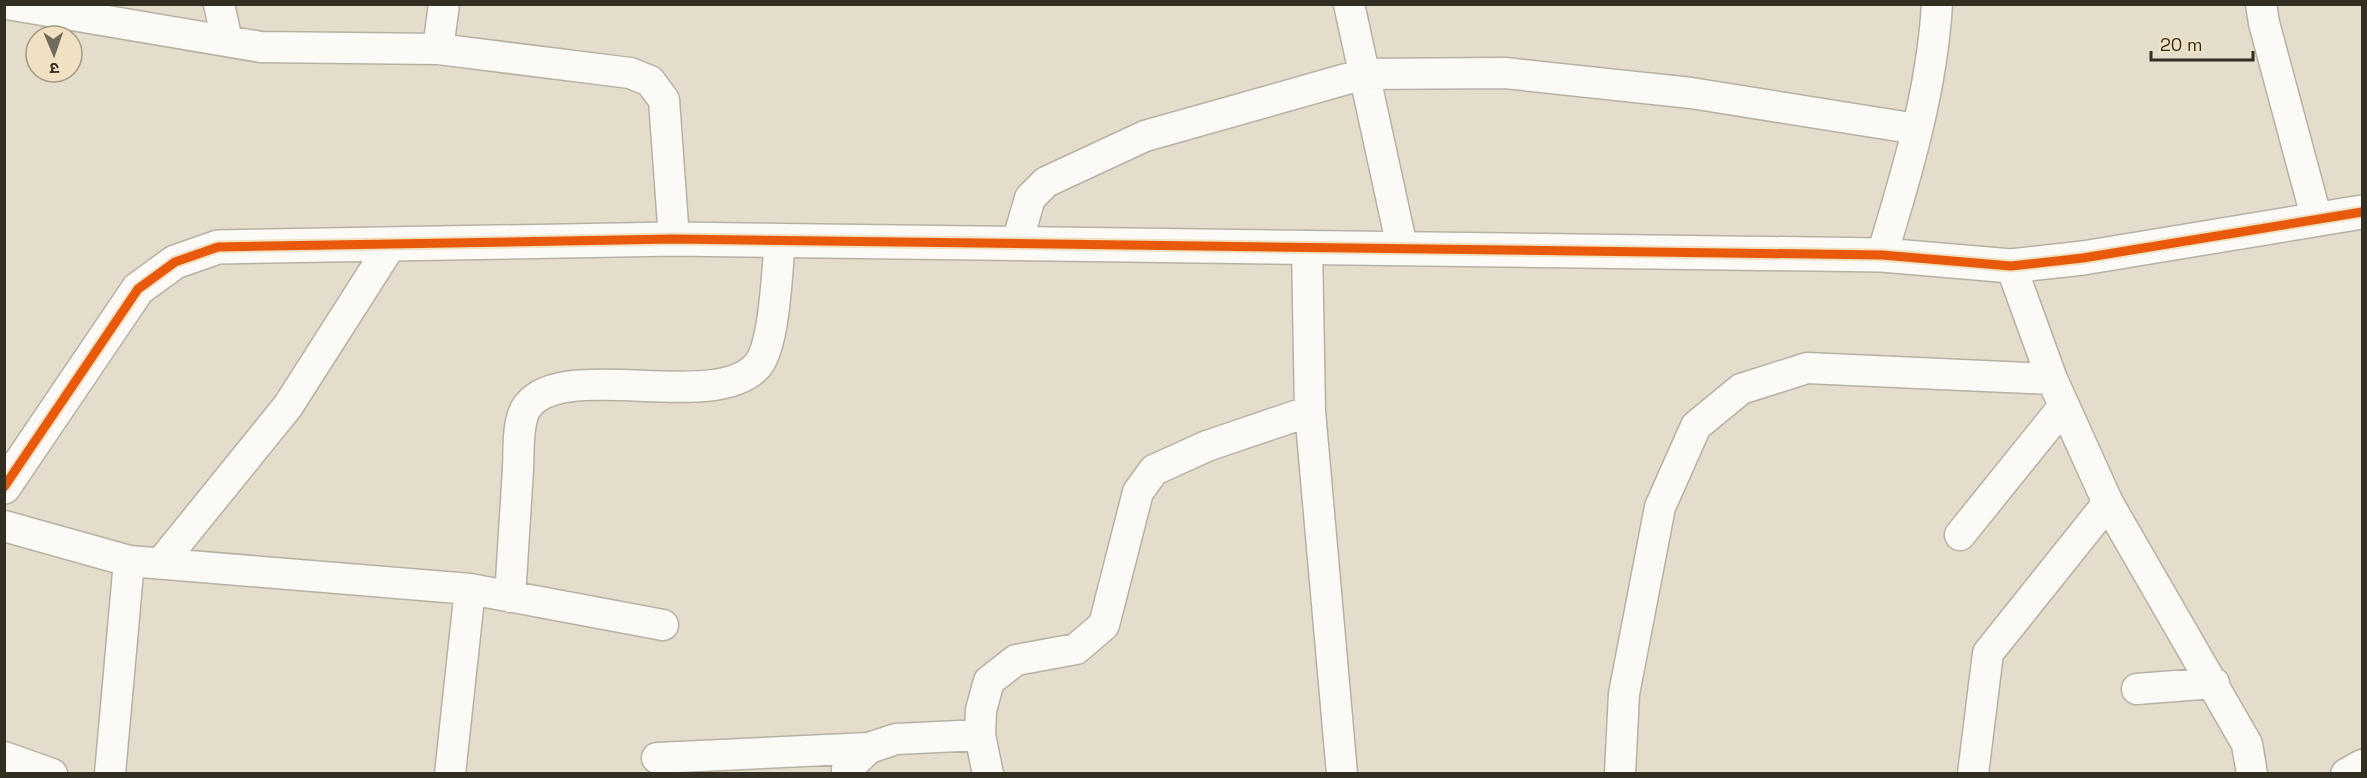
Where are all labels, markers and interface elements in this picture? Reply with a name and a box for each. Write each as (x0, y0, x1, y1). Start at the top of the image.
north arrow (24, 24, 84, 84)
scale bar (2151, 24, 2253, 62)
text: 20 m (2160, 33, 2203, 56)
text: उ (49, 58, 60, 79)

